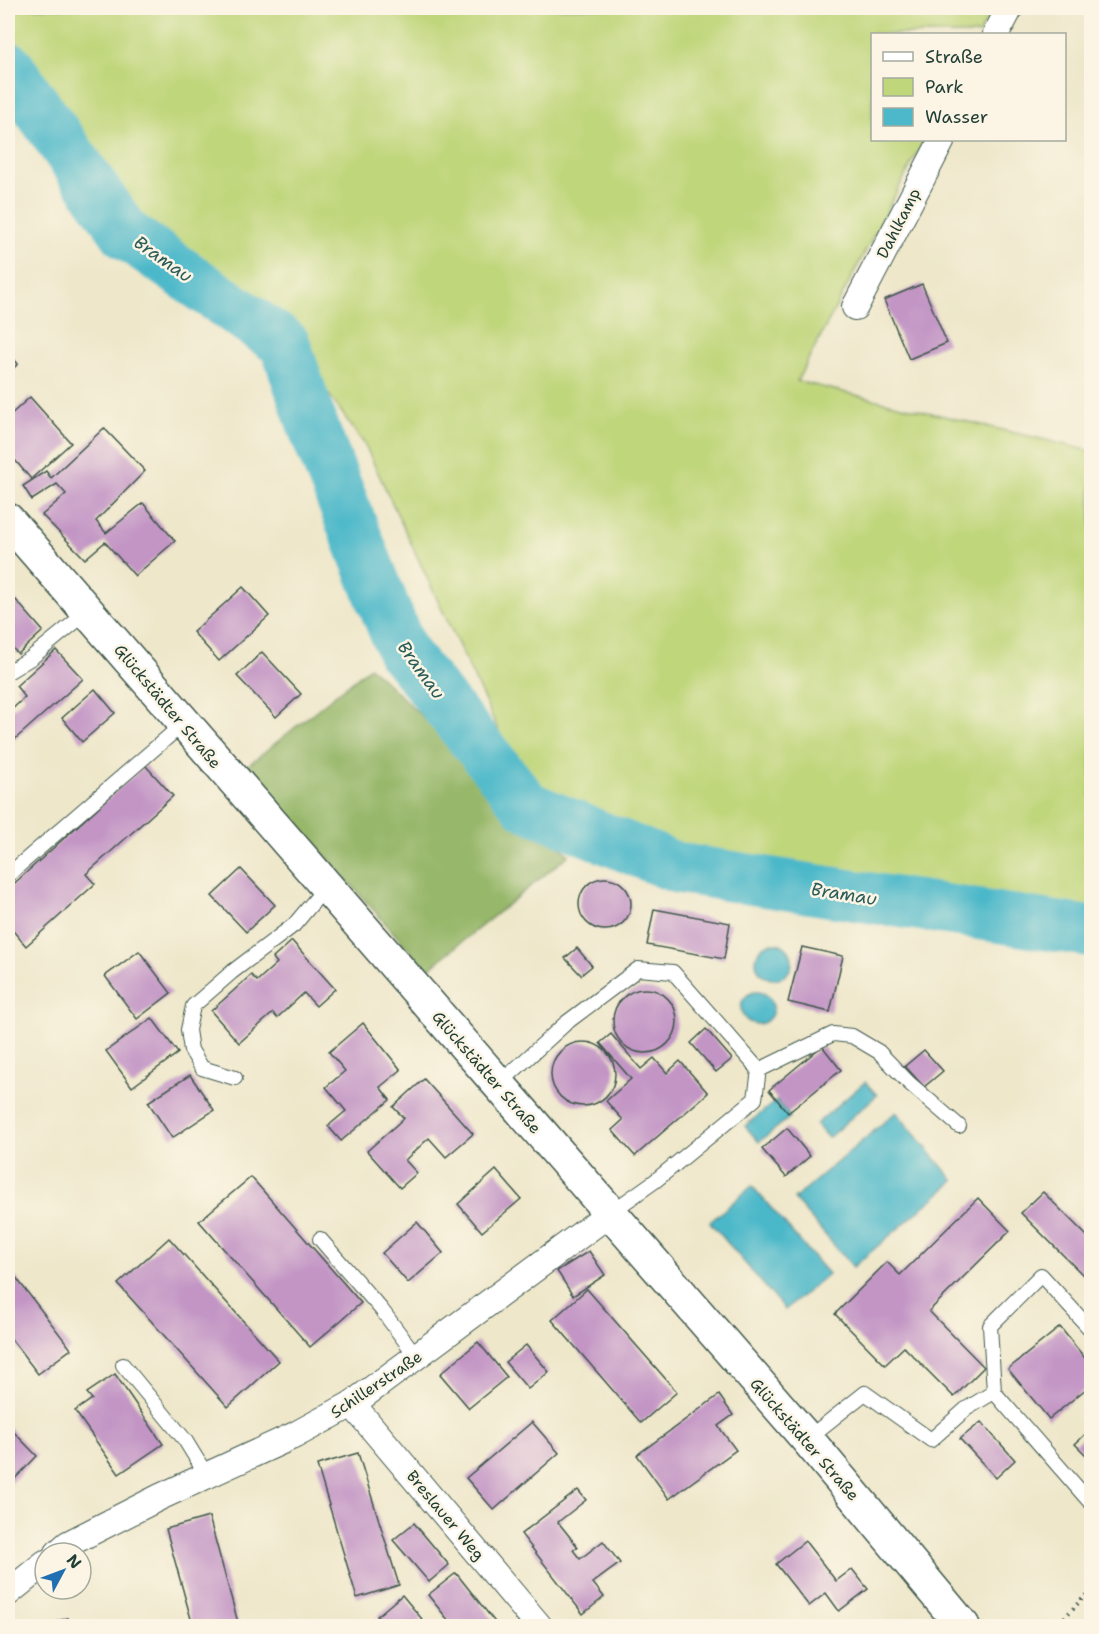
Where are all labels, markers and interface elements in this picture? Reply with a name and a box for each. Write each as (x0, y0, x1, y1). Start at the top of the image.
legend (871, 33, 1066, 141)
text: Straße (925, 45, 983, 69)
text: Park (925, 75, 964, 99)
text: Wasser (925, 105, 988, 129)
street label: Dahlkamp (872, 184, 925, 262)
water label: Bramau (129, 230, 197, 288)
water label: Bramau (392, 636, 450, 704)
street label: Glückstädter Straße (109, 640, 226, 773)
water label: Bramau (809, 877, 879, 911)
street label: Glückstädter Straße (427, 1006, 546, 1138)
street label: Schillerstraße (326, 1346, 426, 1423)
street label: Glückstädter Straße (745, 1373, 864, 1505)
street label: Breslauer Weg (402, 1466, 490, 1565)
north arrow (33, 1541, 93, 1601)
text: N (62, 1550, 86, 1573)

